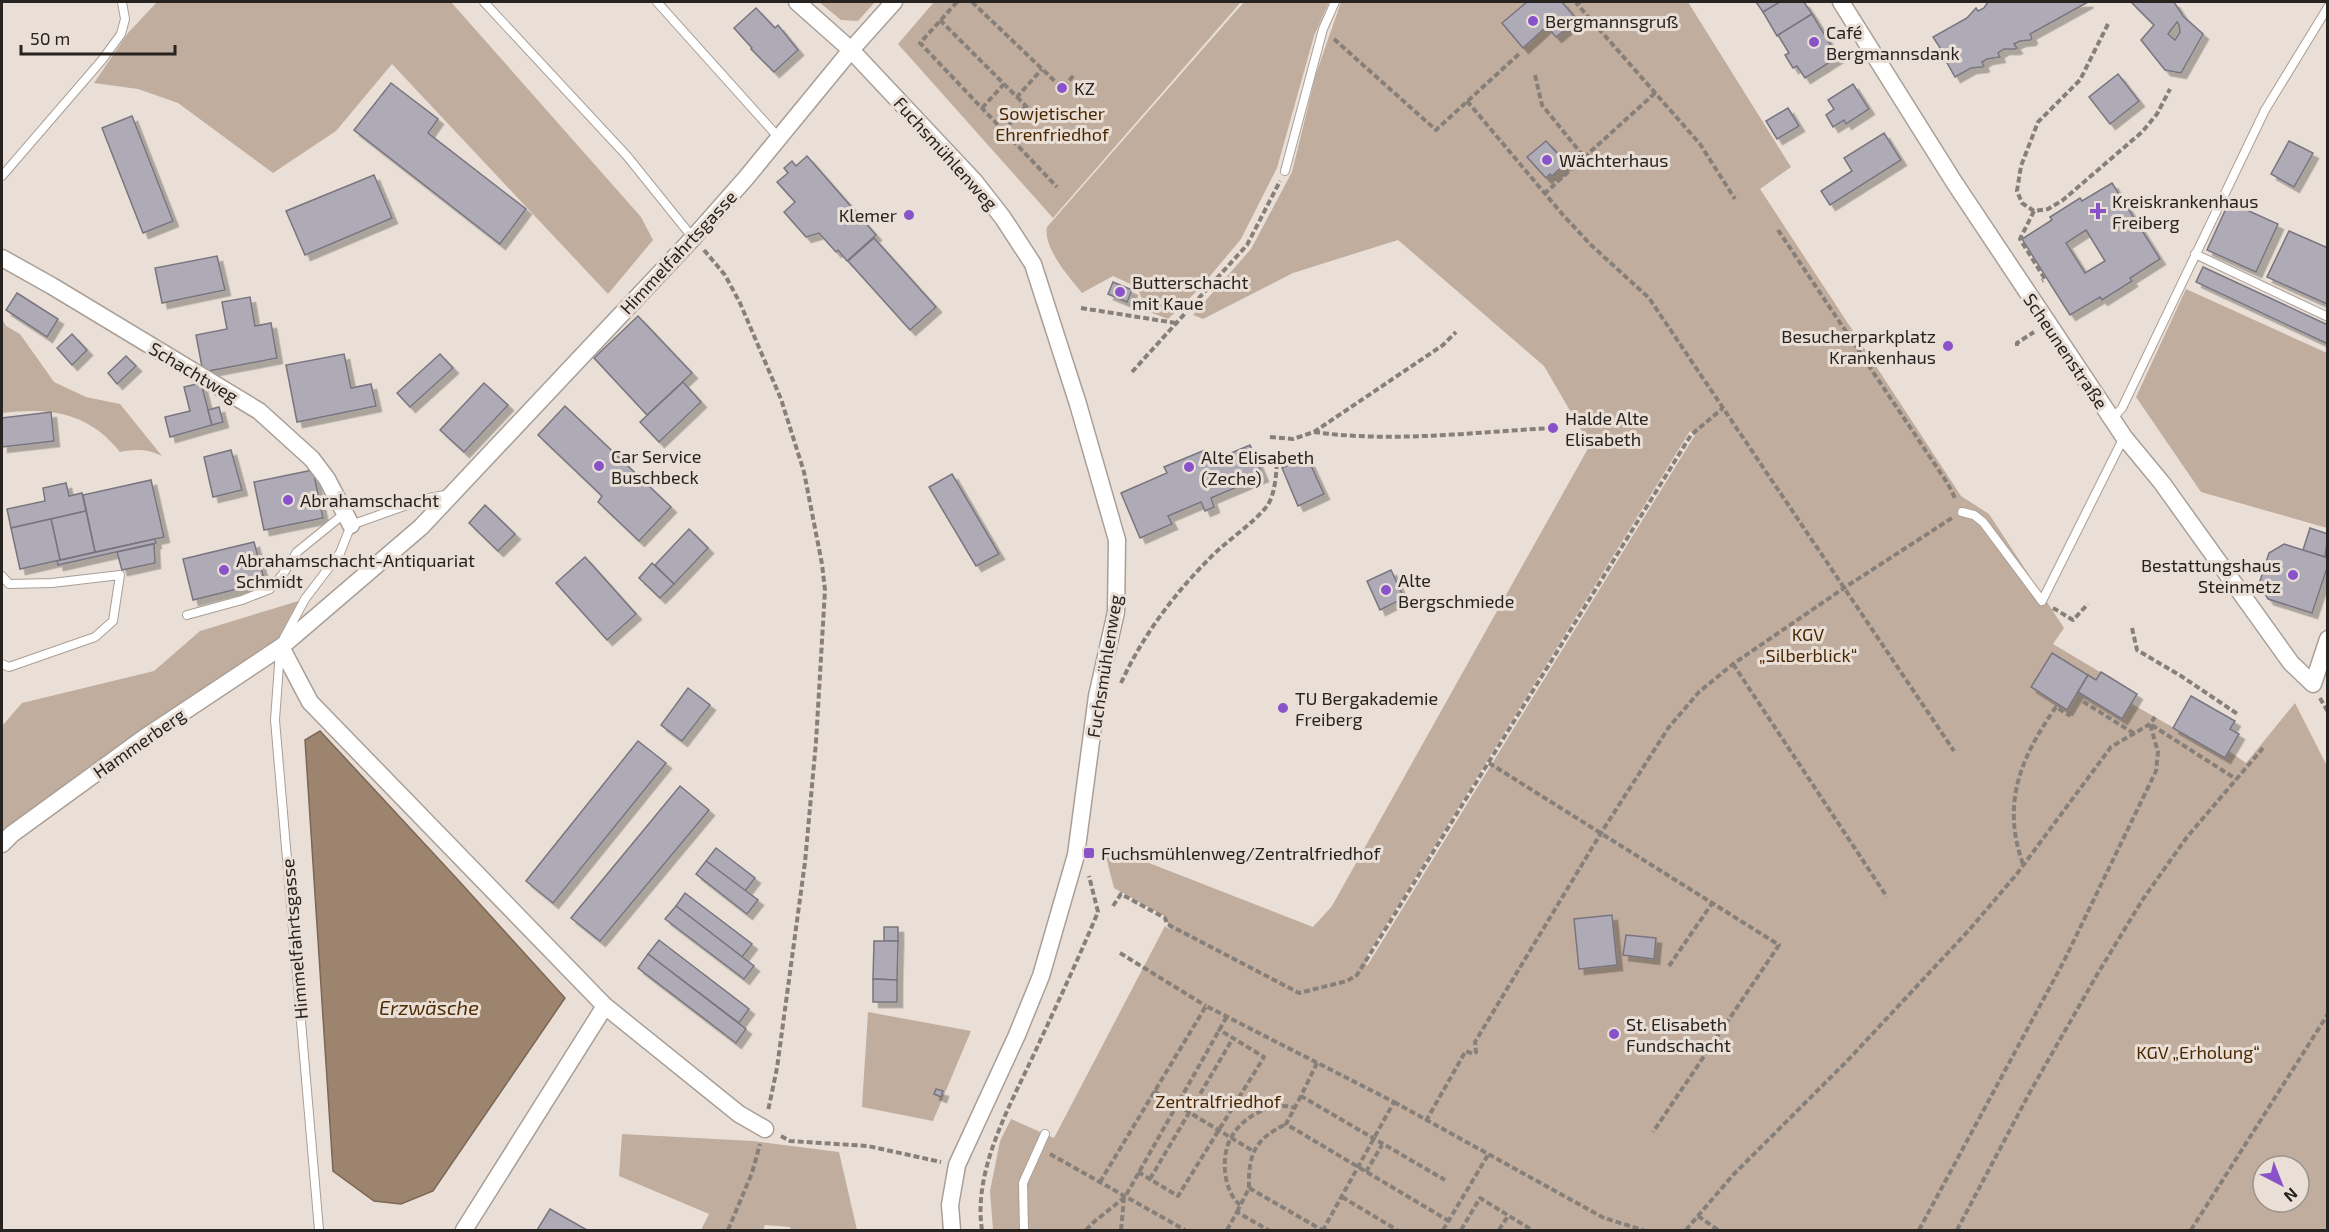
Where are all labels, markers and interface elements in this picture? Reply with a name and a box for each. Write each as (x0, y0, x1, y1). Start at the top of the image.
place label: Bergmannsgruß (1545, 10, 1678, 32)
marker: Bergmannsgruß (1526, 14, 1540, 28)
scale bar (21, 18, 176, 56)
place label: Café Bergmannsdank (1826, 21, 1960, 64)
text: 50 m (30, 27, 70, 49)
marker: Café Bergmannsdank (1807, 35, 1821, 49)
place label: KZ (1074, 77, 1095, 99)
marker: KZ (1055, 81, 1069, 95)
street label: Fuchsmühlenweg (889, 92, 1003, 214)
park label: Sowjetischer Ehrenfriedhof (995, 102, 1110, 145)
place label: Wächterhaus (1559, 149, 1668, 171)
marker: Wächterhaus (1540, 153, 1554, 167)
street label: Himmelfahrtsgasse (615, 186, 741, 318)
place label: Kreiskrankenhaus Freiberg (2112, 190, 2258, 233)
marker: Kreiskrankenhaus Freiberg (2089, 202, 2107, 220)
place label: Klemer (839, 204, 897, 226)
marker: Klemer (902, 208, 916, 222)
place label: Butterschacht mit Kaue (1132, 271, 1249, 314)
marker: Butterschacht mit Kaue (1113, 285, 1127, 299)
street label: Scheunenstraße (2019, 289, 2113, 413)
place label: Besucherparkplatz Krankenhaus (1781, 325, 1936, 368)
street label: Schachtweg (146, 337, 242, 407)
marker: Besucherparkplatz Krankenhaus (1941, 339, 1955, 353)
place label: Halde Alte Elisabeth (1565, 407, 1649, 450)
marker: Halde Alte Elisabeth (1546, 421, 1560, 435)
place label: Car Service Buschbeck (611, 445, 701, 488)
place label: Alte Elisabeth (Zeche) (1201, 446, 1314, 489)
marker: Car Service Buschbeck (592, 459, 606, 473)
marker: Alte Elisabeth (Zeche) (1182, 460, 1196, 474)
place label: Abrahamschacht (300, 489, 439, 511)
marker: Abrahamschacht (281, 493, 295, 507)
place label: Abrahamschacht-Antiquariat Schmidt (236, 549, 475, 592)
place label: Bestattungshaus Steinmetz (2141, 554, 2281, 597)
marker: Abrahamschacht-Antiquariat Schmidt (217, 563, 231, 577)
marker: Bestattungshaus Steinmetz (2286, 568, 2300, 582)
place label: Alte Bergschmiede (1398, 569, 1514, 612)
marker: Alte Bergschmiede (1379, 583, 1393, 597)
street label: Fuchsmühlenweg (1082, 593, 1126, 739)
park label: KGV „Silberblick“ (1759, 623, 1857, 666)
place label: TU Bergakademie Freiberg (1295, 687, 1438, 730)
marker: TU Bergakademie Freiberg (1276, 701, 1290, 715)
street label: Hammerberg (89, 703, 189, 783)
place label: Fuchsmühlenweg/Zentralfriedhof (1101, 842, 1382, 864)
marker: Fuchsmühlenweg/Zentralfriedhof (1082, 846, 1096, 860)
street label: Himmelfahrtsgasse (276, 858, 312, 1020)
water label: Erzwäsche (379, 995, 479, 1019)
place label: St. Elisabeth Fundschacht (1626, 1013, 1731, 1056)
marker: St. Elisabeth Fundschacht (1607, 1027, 1621, 1041)
park label: KGV „Erholung“ (2136, 1041, 2260, 1063)
park label: Zentralfriedhof (1155, 1090, 1282, 1112)
north arrow (2251, 1154, 2311, 1214)
text: N (2281, 1185, 2302, 1206)

